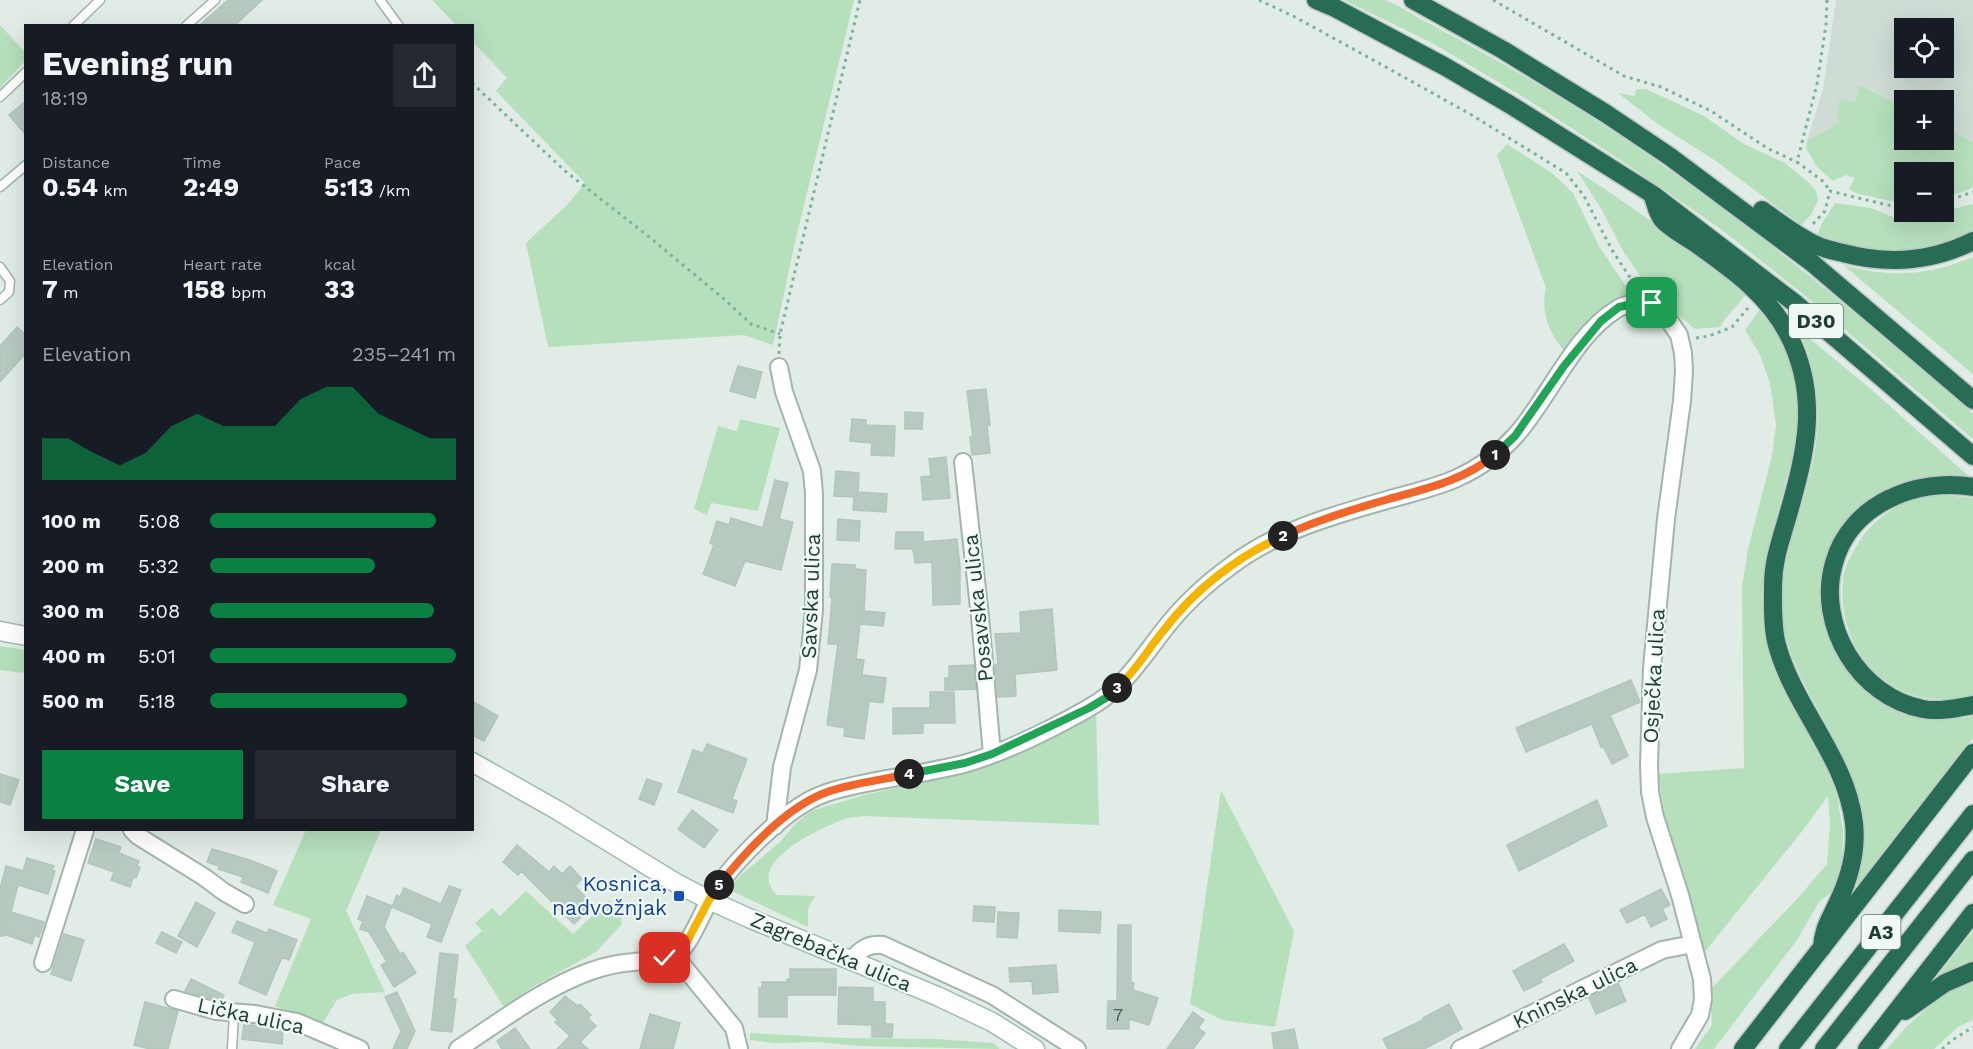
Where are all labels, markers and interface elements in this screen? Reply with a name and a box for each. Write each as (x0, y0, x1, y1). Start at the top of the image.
map controls (1894, 18, 1954, 222)
button: locate (1894, 18, 1954, 78)
text: Evening run (42, 44, 233, 83)
button: share (393, 44, 456, 107)
text: 18:19 (42, 86, 88, 110)
button: + (1894, 90, 1954, 150)
text: Distance (42, 153, 110, 172)
text: Time (183, 153, 221, 172)
text: Pace (324, 153, 361, 172)
button: − (1894, 162, 1954, 222)
text: 0.54 (42, 172, 98, 202)
text: 2:49 (183, 172, 239, 202)
text: 5:13 (324, 172, 374, 202)
text: km (98, 181, 128, 200)
text: /km (374, 181, 410, 200)
text: Elevation (42, 255, 113, 274)
text: Heart rate (183, 255, 262, 274)
text: kcal (324, 255, 356, 274)
text: 7 (42, 274, 58, 304)
text: 158 (183, 274, 226, 304)
text: 33 (324, 274, 355, 304)
pin (1626, 277, 1677, 328)
text: m (58, 283, 79, 302)
text: bpm (226, 283, 266, 302)
icon: arrive (1635, 286, 1668, 319)
road number: D30 (1789, 304, 1843, 338)
text: Elevation (42, 342, 131, 366)
text: 235–241 m (352, 342, 456, 366)
pin: 1 (1480, 440, 1510, 470)
text: 1 (1492, 445, 1498, 464)
text: 100 m (42, 509, 101, 533)
text: 5:08 (138, 509, 180, 533)
pin: 2 (1268, 521, 1298, 551)
text: 2 (1278, 526, 1288, 545)
street label: Savska ulica (796, 533, 825, 659)
street label: Posavska ulica (957, 533, 998, 683)
text: 200 m (42, 554, 104, 578)
text: 5:32 (138, 554, 179, 578)
text: 300 m (42, 599, 104, 623)
text: 5:08 (138, 599, 180, 623)
street label: Osječka ulica (1637, 608, 1670, 744)
text: 400 m (42, 644, 105, 668)
text: 5:01 (138, 644, 176, 668)
pin: 3 (1102, 673, 1132, 703)
text: 3 (1112, 678, 1122, 697)
text: 500 m (42, 689, 104, 713)
text: 5:18 (138, 689, 176, 713)
button: Save (42, 750, 243, 819)
button: Share (255, 750, 456, 819)
pin: 4 (894, 759, 924, 789)
text: 4 (904, 764, 914, 783)
pin: 5 (704, 870, 734, 900)
place label: Kosnica, nadvožnjak (552, 871, 667, 920)
text: 5 (714, 875, 724, 894)
marker: Kosnica, nadvožnjak (672, 889, 686, 903)
street label: Zagrebačka ulica (747, 906, 915, 997)
road number: A3 (1862, 915, 1900, 949)
pin (639, 932, 690, 983)
icon: check (648, 941, 681, 974)
street label: Kninska ulica (1508, 952, 1641, 1033)
street label: Lička ulica (195, 992, 307, 1039)
house number: 7 (1113, 1004, 1123, 1025)

